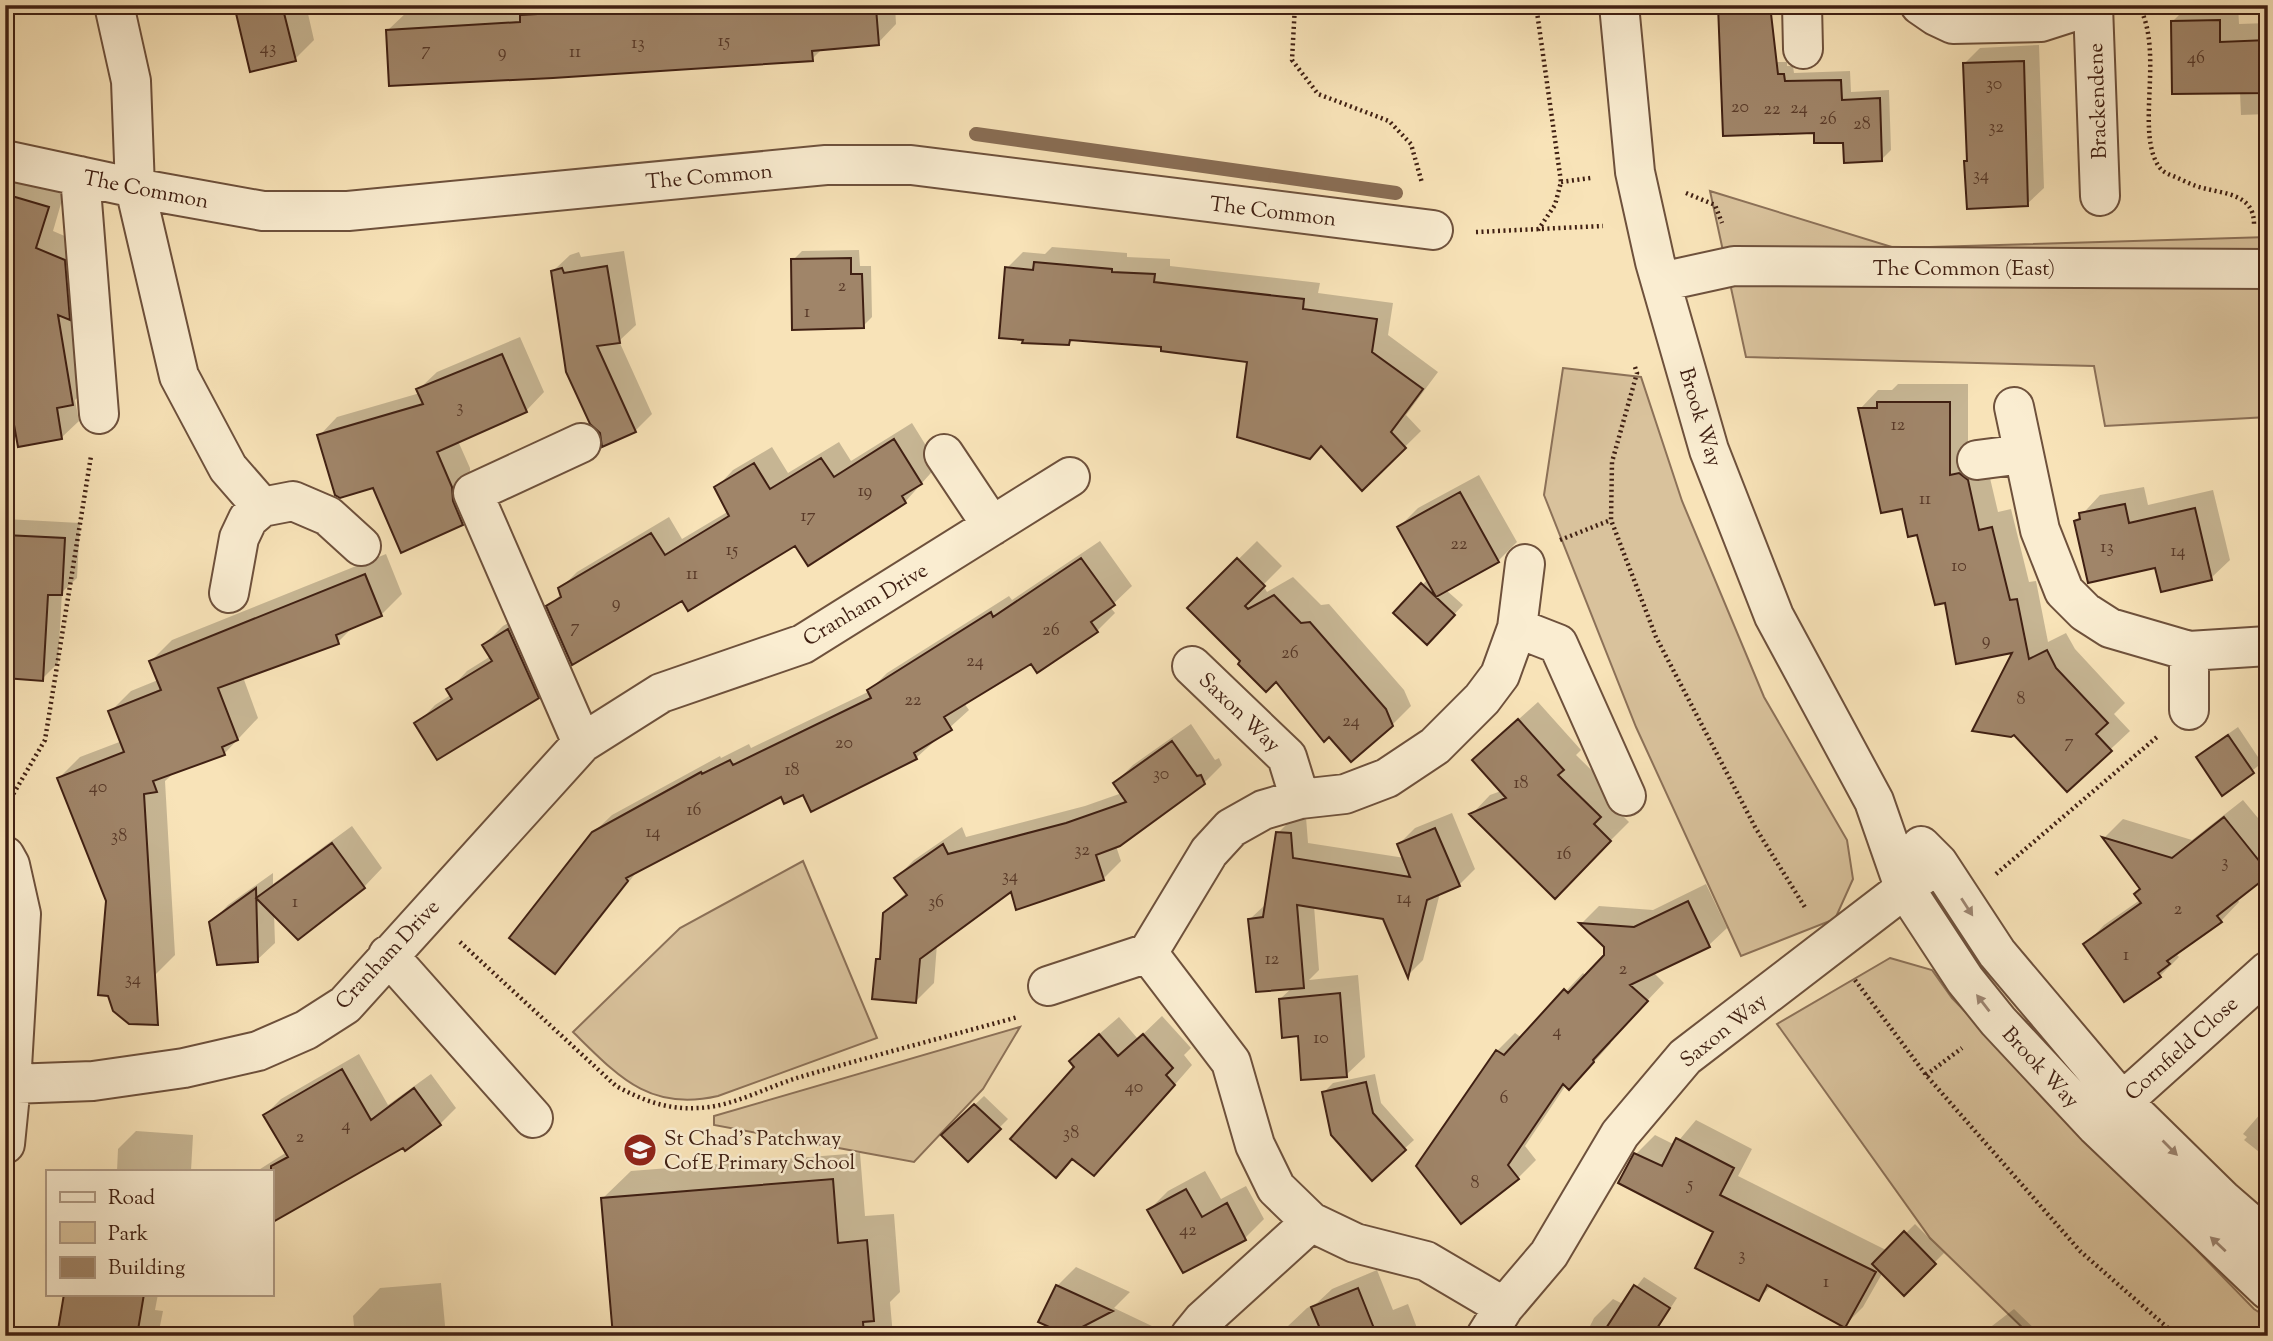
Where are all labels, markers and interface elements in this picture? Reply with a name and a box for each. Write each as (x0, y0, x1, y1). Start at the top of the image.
house number: 15 (718, 29, 730, 55)
house number: 13 (631, 31, 645, 57)
house number: 43 (260, 36, 276, 62)
house number: 7 (421, 38, 431, 64)
house number: 9 (498, 40, 507, 66)
house number: 11 (569, 40, 581, 66)
street label: Brackendene (2082, 42, 2116, 160)
house number: 46 (2187, 46, 2205, 72)
house number: 30 (1986, 72, 2002, 98)
house number: 20 (1731, 95, 1749, 121)
house number: 24 (1790, 96, 1808, 122)
house number: 22 (1764, 97, 1781, 123)
house number: 26 (1819, 107, 1837, 133)
house number: 28 (1853, 112, 1871, 138)
house number: 32 (1988, 115, 2004, 141)
street label: The Common (644, 157, 774, 198)
house number: 34 (1973, 163, 1989, 189)
street label: The Common (80, 164, 211, 218)
street label: The Common (1208, 190, 1338, 236)
street label: The Common (East) (1873, 255, 2055, 285)
house number: 2 (838, 274, 847, 300)
house number: 1 (804, 300, 810, 326)
street label: Brook Way (1670, 365, 1728, 471)
house number: 3 (456, 395, 464, 421)
house number: 12 (1891, 413, 1906, 439)
house number: 19 (858, 479, 873, 505)
house number: 11 (1919, 487, 1931, 513)
house number: 17 (800, 504, 816, 530)
house number: 22 (1451, 532, 1468, 558)
house number: 13 (2100, 535, 2114, 561)
house number: 15 (726, 538, 738, 564)
house number: 14 (2170, 539, 2186, 565)
house number: 10 (1951, 554, 1967, 580)
street label: Cranham Drive (798, 557, 934, 655)
house number: 11 (686, 562, 698, 588)
house number: 9 (612, 591, 621, 617)
house number: 7 (570, 615, 580, 641)
house number: 26 (1042, 618, 1060, 644)
house number: 9 (1982, 628, 1991, 654)
house number: 26 (1281, 641, 1299, 667)
house number: 24 (966, 649, 984, 675)
street label: Saxon Way (1191, 667, 1287, 761)
house number: 8 (2017, 687, 2026, 713)
house number: 22 (905, 688, 922, 714)
house number: 24 (1342, 709, 1360, 735)
house number: 7 (2064, 730, 2074, 756)
house number: 20 (835, 731, 853, 757)
house number: 18 (784, 758, 800, 784)
house number: 30 (1153, 762, 1169, 788)
house number: 18 (1513, 771, 1529, 797)
house number: 40 (89, 775, 107, 801)
house number: 16 (686, 798, 702, 824)
house number: 14 (645, 820, 661, 846)
house number: 38 (111, 824, 127, 850)
house number: 32 (1074, 838, 1090, 864)
house number: 16 (1556, 842, 1572, 868)
house number: 3 (2221, 850, 2229, 876)
house number: 34 (1002, 864, 1018, 890)
house number: 14 (1396, 886, 1412, 912)
house number: 1 (292, 890, 298, 916)
house number: 36 (928, 890, 944, 916)
street label: Cranham Drive (329, 894, 448, 1017)
one-way arrow (1960, 897, 1973, 917)
house number: 2 (2174, 897, 2183, 923)
house number: 1 (2123, 943, 2129, 969)
house number: 12 (1265, 947, 1280, 973)
house number: 2 (1619, 957, 1628, 983)
house number: 34 (125, 967, 141, 993)
street label: Saxon Way (1674, 987, 1774, 1076)
street label: Cornfield Close (2119, 990, 2246, 1109)
one-way arrow (1976, 994, 1991, 1012)
house number: 4 (1552, 1019, 1562, 1045)
street label: Brook Way (1994, 1021, 2086, 1116)
house number: 10 (1313, 1026, 1329, 1052)
house number: 40 (1125, 1075, 1143, 1101)
house number: 6 (1500, 1086, 1509, 1112)
house number: 4 (341, 1113, 351, 1139)
house number: 38 (1063, 1121, 1079, 1147)
house number: 2 (296, 1125, 305, 1151)
place label: St Chad's Patchway CofE Primary School (664, 1125, 856, 1179)
school or university icon: St Chad's Patchway CofE Primary School (621, 1131, 659, 1169)
one-way arrow (2161, 1140, 2178, 1156)
legend (46, 1170, 273, 1296)
house number: 8 (1471, 1171, 1480, 1197)
house number: 5 (1686, 1172, 1693, 1198)
text: Road (108, 1184, 155, 1214)
house number: 42 (1179, 1218, 1197, 1244)
text: Park (108, 1220, 149, 1250)
one-way arrow (2209, 1236, 2226, 1252)
house number: 3 (1738, 1243, 1746, 1269)
text: Building (108, 1254, 185, 1284)
house number: 1 (1823, 1270, 1829, 1296)

